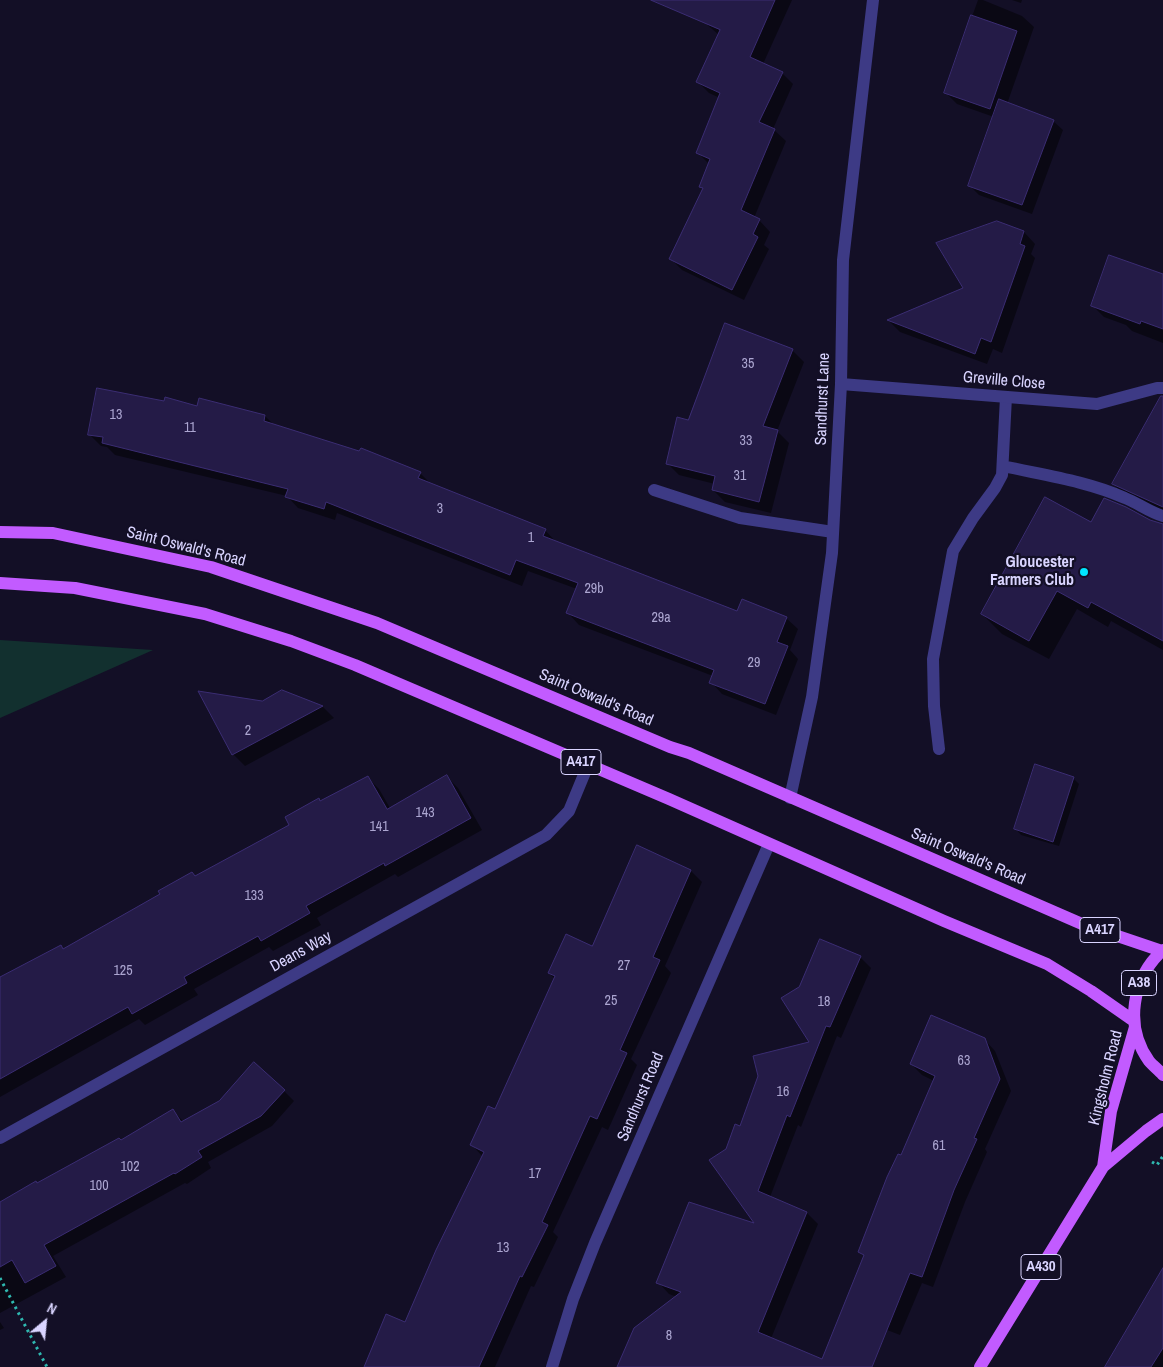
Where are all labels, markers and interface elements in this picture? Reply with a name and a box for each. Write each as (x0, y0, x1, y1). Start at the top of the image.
street label: Sandhurst Lane (812, 352, 834, 446)
house number: 35 (742, 356, 754, 372)
street label: Greville Close (962, 368, 1046, 394)
house number: 13 (110, 407, 122, 423)
house number: 11 (184, 420, 196, 436)
house number: 33 (740, 433, 752, 449)
house number: 31 (734, 468, 746, 484)
house number: 3 (437, 501, 443, 517)
street label: Saint Oswald's Road (124, 523, 248, 571)
house number: 1 (528, 530, 534, 546)
place label: Gloucester Farmers Club (990, 553, 1074, 591)
marker: Gloucester Farmers Club (1078, 566, 1090, 578)
house number: 29b (584, 581, 604, 597)
house number: 29a (651, 610, 671, 626)
house number: 29 (748, 655, 760, 671)
street label: Saint Oswald's Road (536, 665, 656, 731)
house number: 2 (245, 723, 251, 739)
road number: A417 (561, 750, 601, 774)
house number: 143 (415, 805, 435, 821)
house number: 141 (369, 819, 389, 835)
street label: Saint Oswald's Road (908, 824, 1028, 890)
house number: 133 (244, 888, 264, 904)
road number: A417 (1080, 918, 1120, 942)
street label: Deans Way (267, 927, 335, 977)
house number: 27 (618, 958, 630, 974)
house number: 125 (113, 963, 133, 979)
road number: A38 (1122, 970, 1156, 996)
house number: 25 (605, 993, 617, 1009)
house number: 18 (818, 994, 830, 1010)
street label: Kingsholm Road (1085, 1029, 1127, 1127)
street label: Sandhurst Road (614, 1050, 668, 1144)
house number: 63 (958, 1053, 970, 1069)
house number: 16 (777, 1084, 789, 1100)
house number: 61 (933, 1138, 945, 1154)
house number: 102 (120, 1159, 140, 1175)
house number: 17 (529, 1166, 541, 1182)
house number: 100 (89, 1178, 109, 1194)
house number: 13 (497, 1240, 509, 1256)
road number: A430 (1021, 1254, 1061, 1280)
north arrow (20, 1297, 70, 1347)
text: N (44, 1299, 60, 1319)
house number: 8 (666, 1328, 672, 1344)

